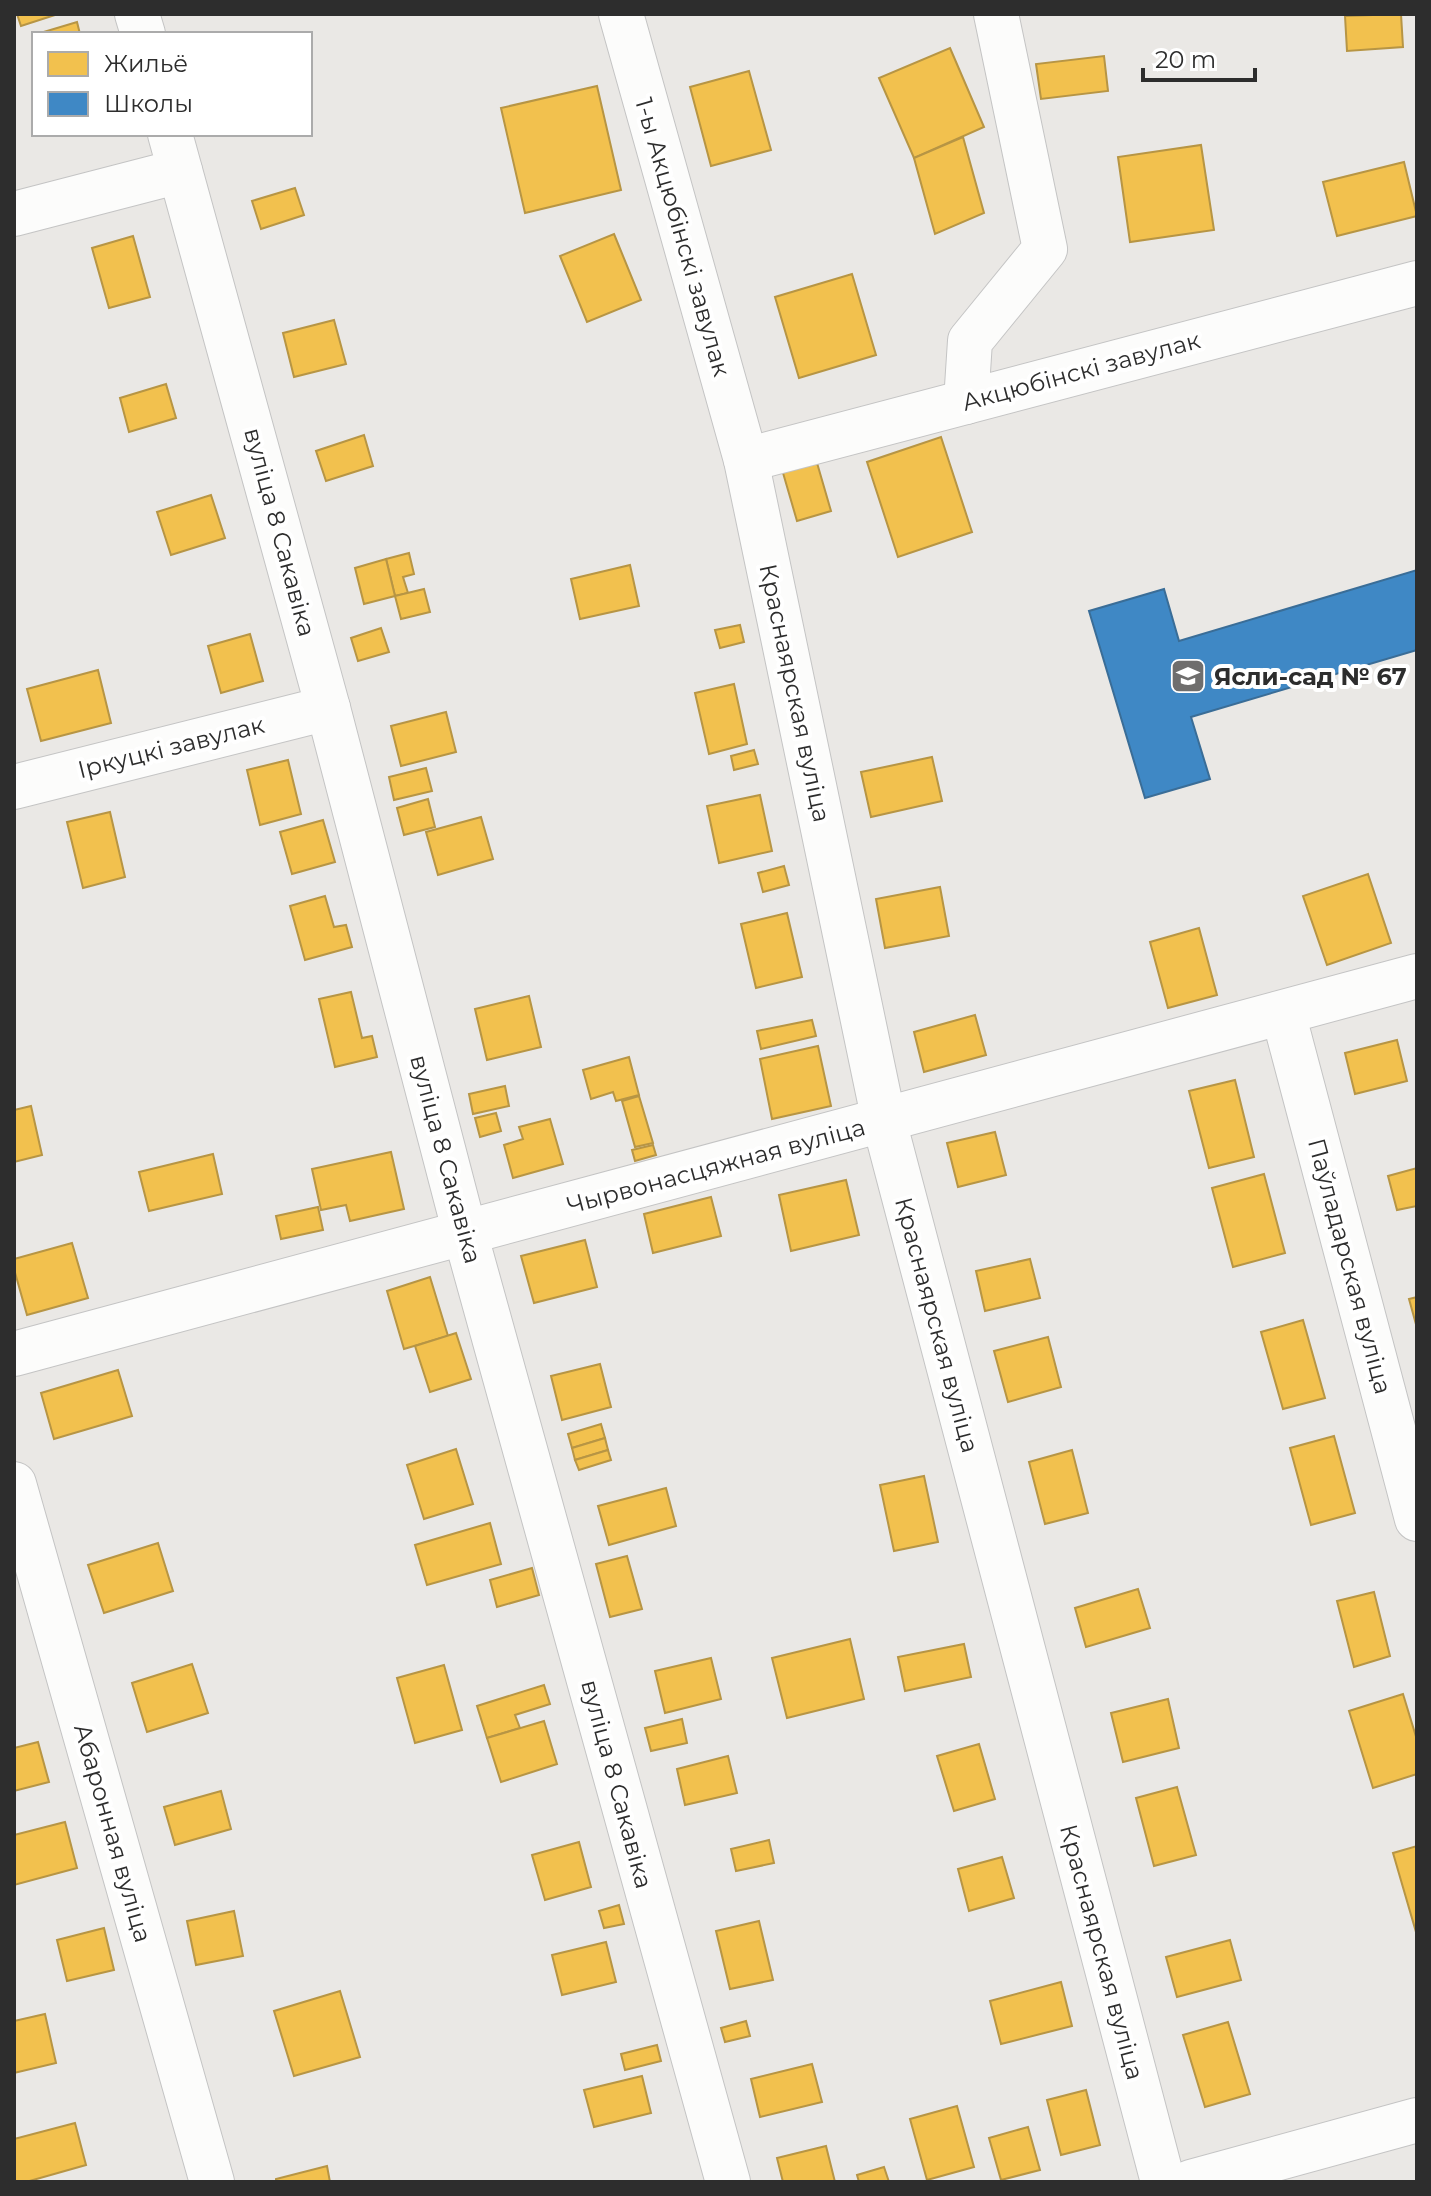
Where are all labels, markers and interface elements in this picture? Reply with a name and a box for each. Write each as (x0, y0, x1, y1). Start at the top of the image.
legend (32, 32, 312, 136)
scale bar (1143, 32, 1255, 82)
text: 20 m (1155, 45, 1216, 74)
text: Жильё (104, 49, 188, 78)
text: Школы (104, 89, 193, 118)
street label: 1-ы Акцюбінскі завулак (629, 95, 737, 380)
street label: Акцюбінскі завулак (959, 325, 1203, 417)
street label: вуліца 8 Сакавіка (238, 424, 322, 640)
street label: Краснаярская вуліца (753, 561, 837, 825)
school or university icon: Ясли-сад № 67 (1169, 657, 1207, 695)
place label: Ясли-сад № 67 (1214, 662, 1407, 691)
street label: Іркуцкі завулак (75, 710, 267, 784)
street label: вуліца 8 Сакавіка (404, 1051, 488, 1267)
street label: Чырвонасцяжная вуліца (564, 1112, 868, 1220)
street label: Паўладарская вуліца (1302, 1135, 1398, 1397)
street label: Краснаярская вуліца (889, 1194, 985, 1456)
street label: вуліца 8 Сакавіка (575, 1676, 659, 1892)
street label: Абаронная вуліца (68, 1720, 158, 1946)
street label: Краснаярская вуліца (1054, 1821, 1150, 2083)

